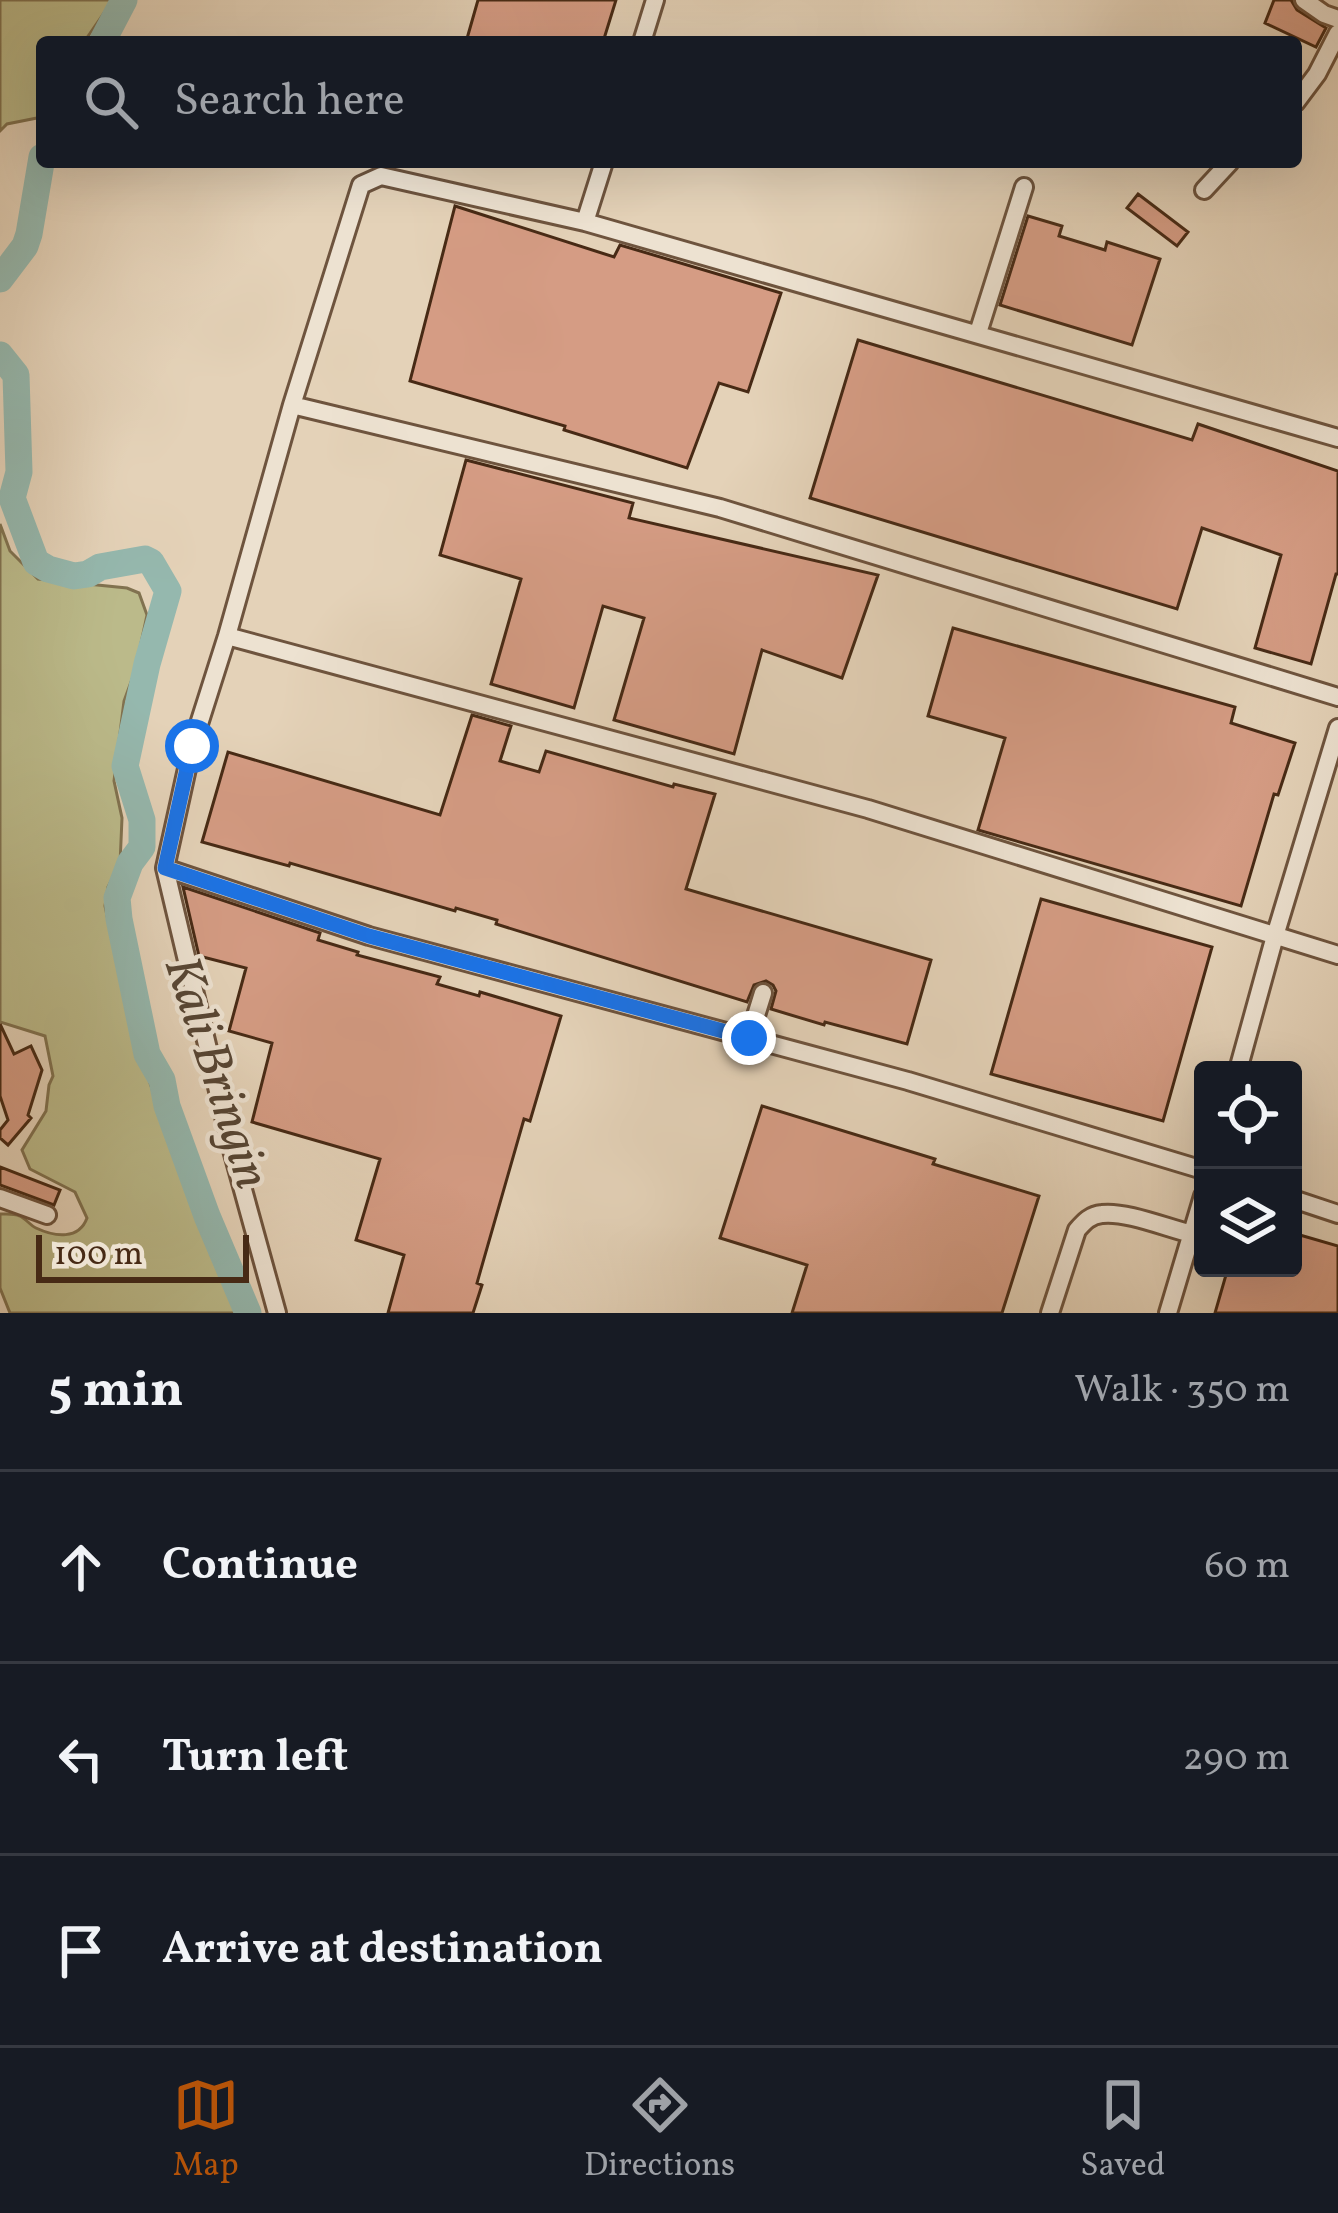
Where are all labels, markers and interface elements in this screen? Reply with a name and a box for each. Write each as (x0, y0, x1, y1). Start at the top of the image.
search box (36, 36, 1302, 168)
icon: search (78, 69, 144, 135)
text: Search here (174, 71, 405, 134)
route start (165, 719, 219, 773)
water label: Kali Bringin (144, 948, 286, 1198)
route end (722, 1011, 776, 1065)
map controls (1194, 1061, 1302, 1277)
button: locate (1194, 1061, 1302, 1169)
button: layers (1194, 1169, 1302, 1277)
scale bar (36, 1229, 249, 1282)
text: 100 m (54, 1233, 143, 1279)
text: 5 min (48, 1356, 184, 1427)
text: Walk · 350 m (1074, 1364, 1290, 1418)
icon: ahead (48, 1534, 114, 1600)
text: Continue (162, 1535, 358, 1598)
text: 60 m (1205, 1540, 1290, 1594)
icon: left (48, 1726, 114, 1792)
text: Turn left (162, 1727, 348, 1790)
text: 290 m (1183, 1732, 1290, 1786)
icon: arrive (48, 1918, 114, 1984)
text: Arrive at destination (162, 1919, 603, 1982)
tab: Map (173, 2072, 239, 2190)
tab: Directions (584, 2072, 735, 2190)
tab: Saved (1080, 2072, 1165, 2190)

